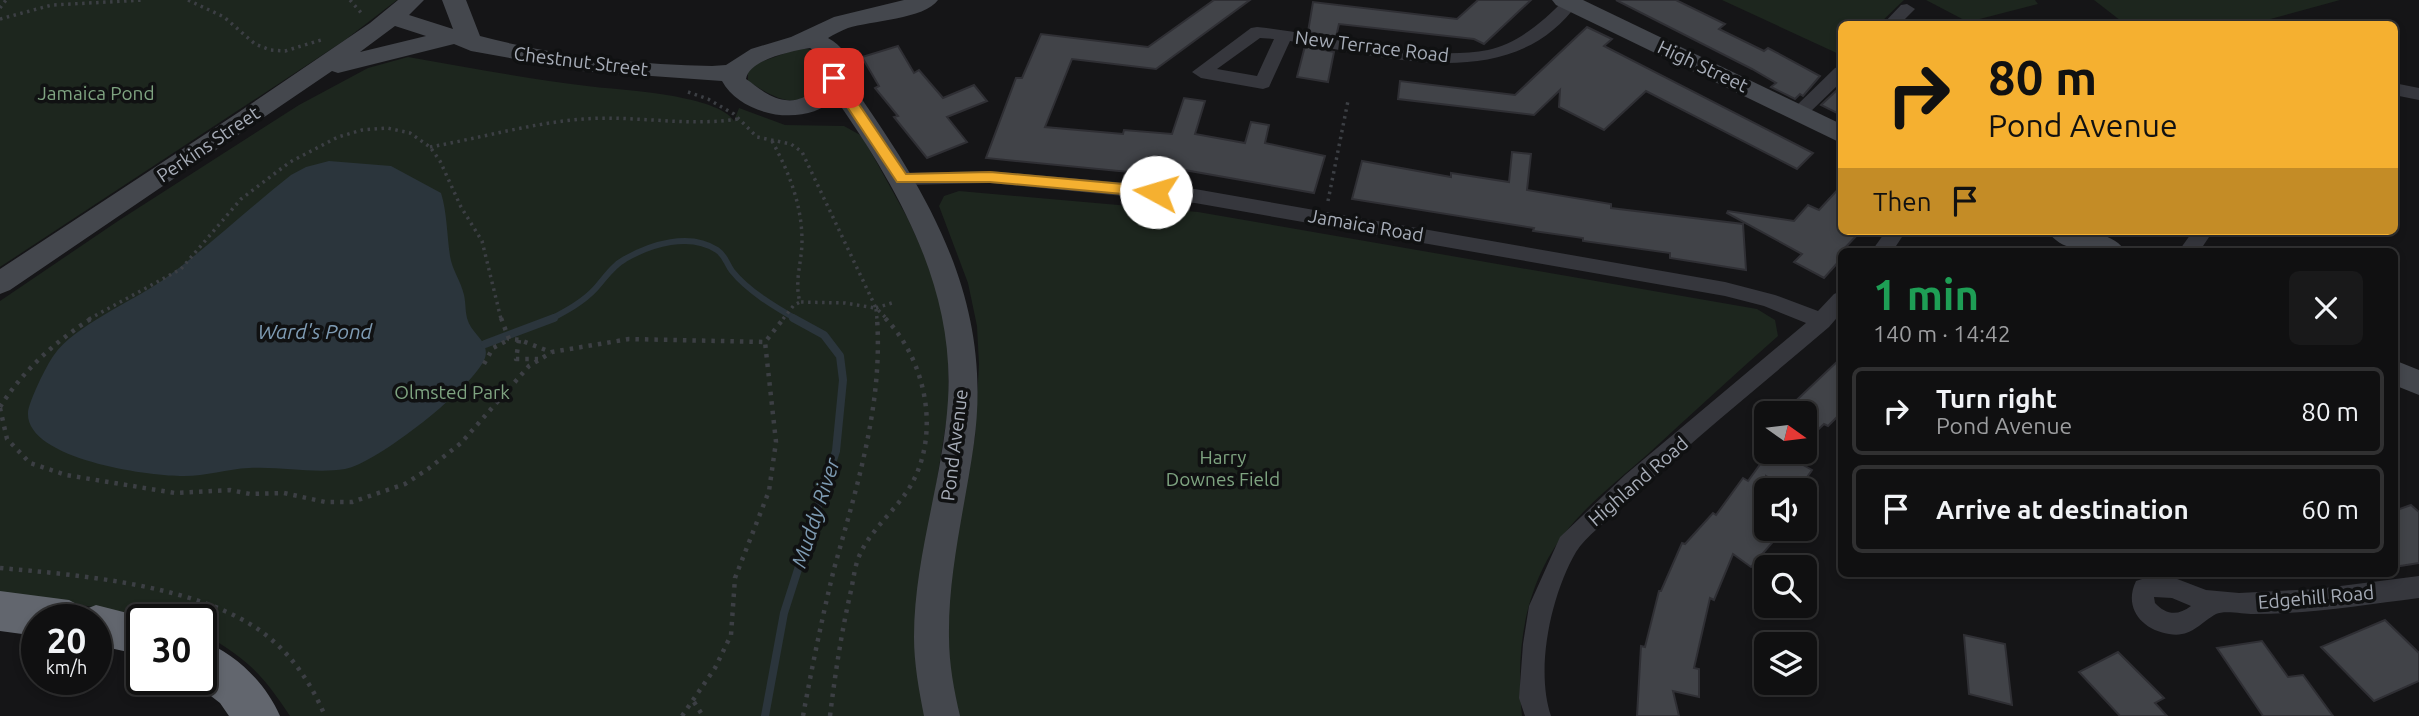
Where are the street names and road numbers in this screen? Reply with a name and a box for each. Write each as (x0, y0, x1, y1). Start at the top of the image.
street label: New Terrace Road (1294, 26, 1450, 66)
street label: High Street (1654, 36, 1752, 97)
street label: Chestnut Street (513, 42, 650, 80)
street label: Perkins Street (152, 101, 264, 187)
street label: Jamaica Road (1307, 204, 1425, 246)
street label: Pond Avenue (936, 388, 972, 502)
street label: Highland Road (1584, 432, 1692, 530)
street label: Edgehill Road (2257, 581, 2375, 613)

